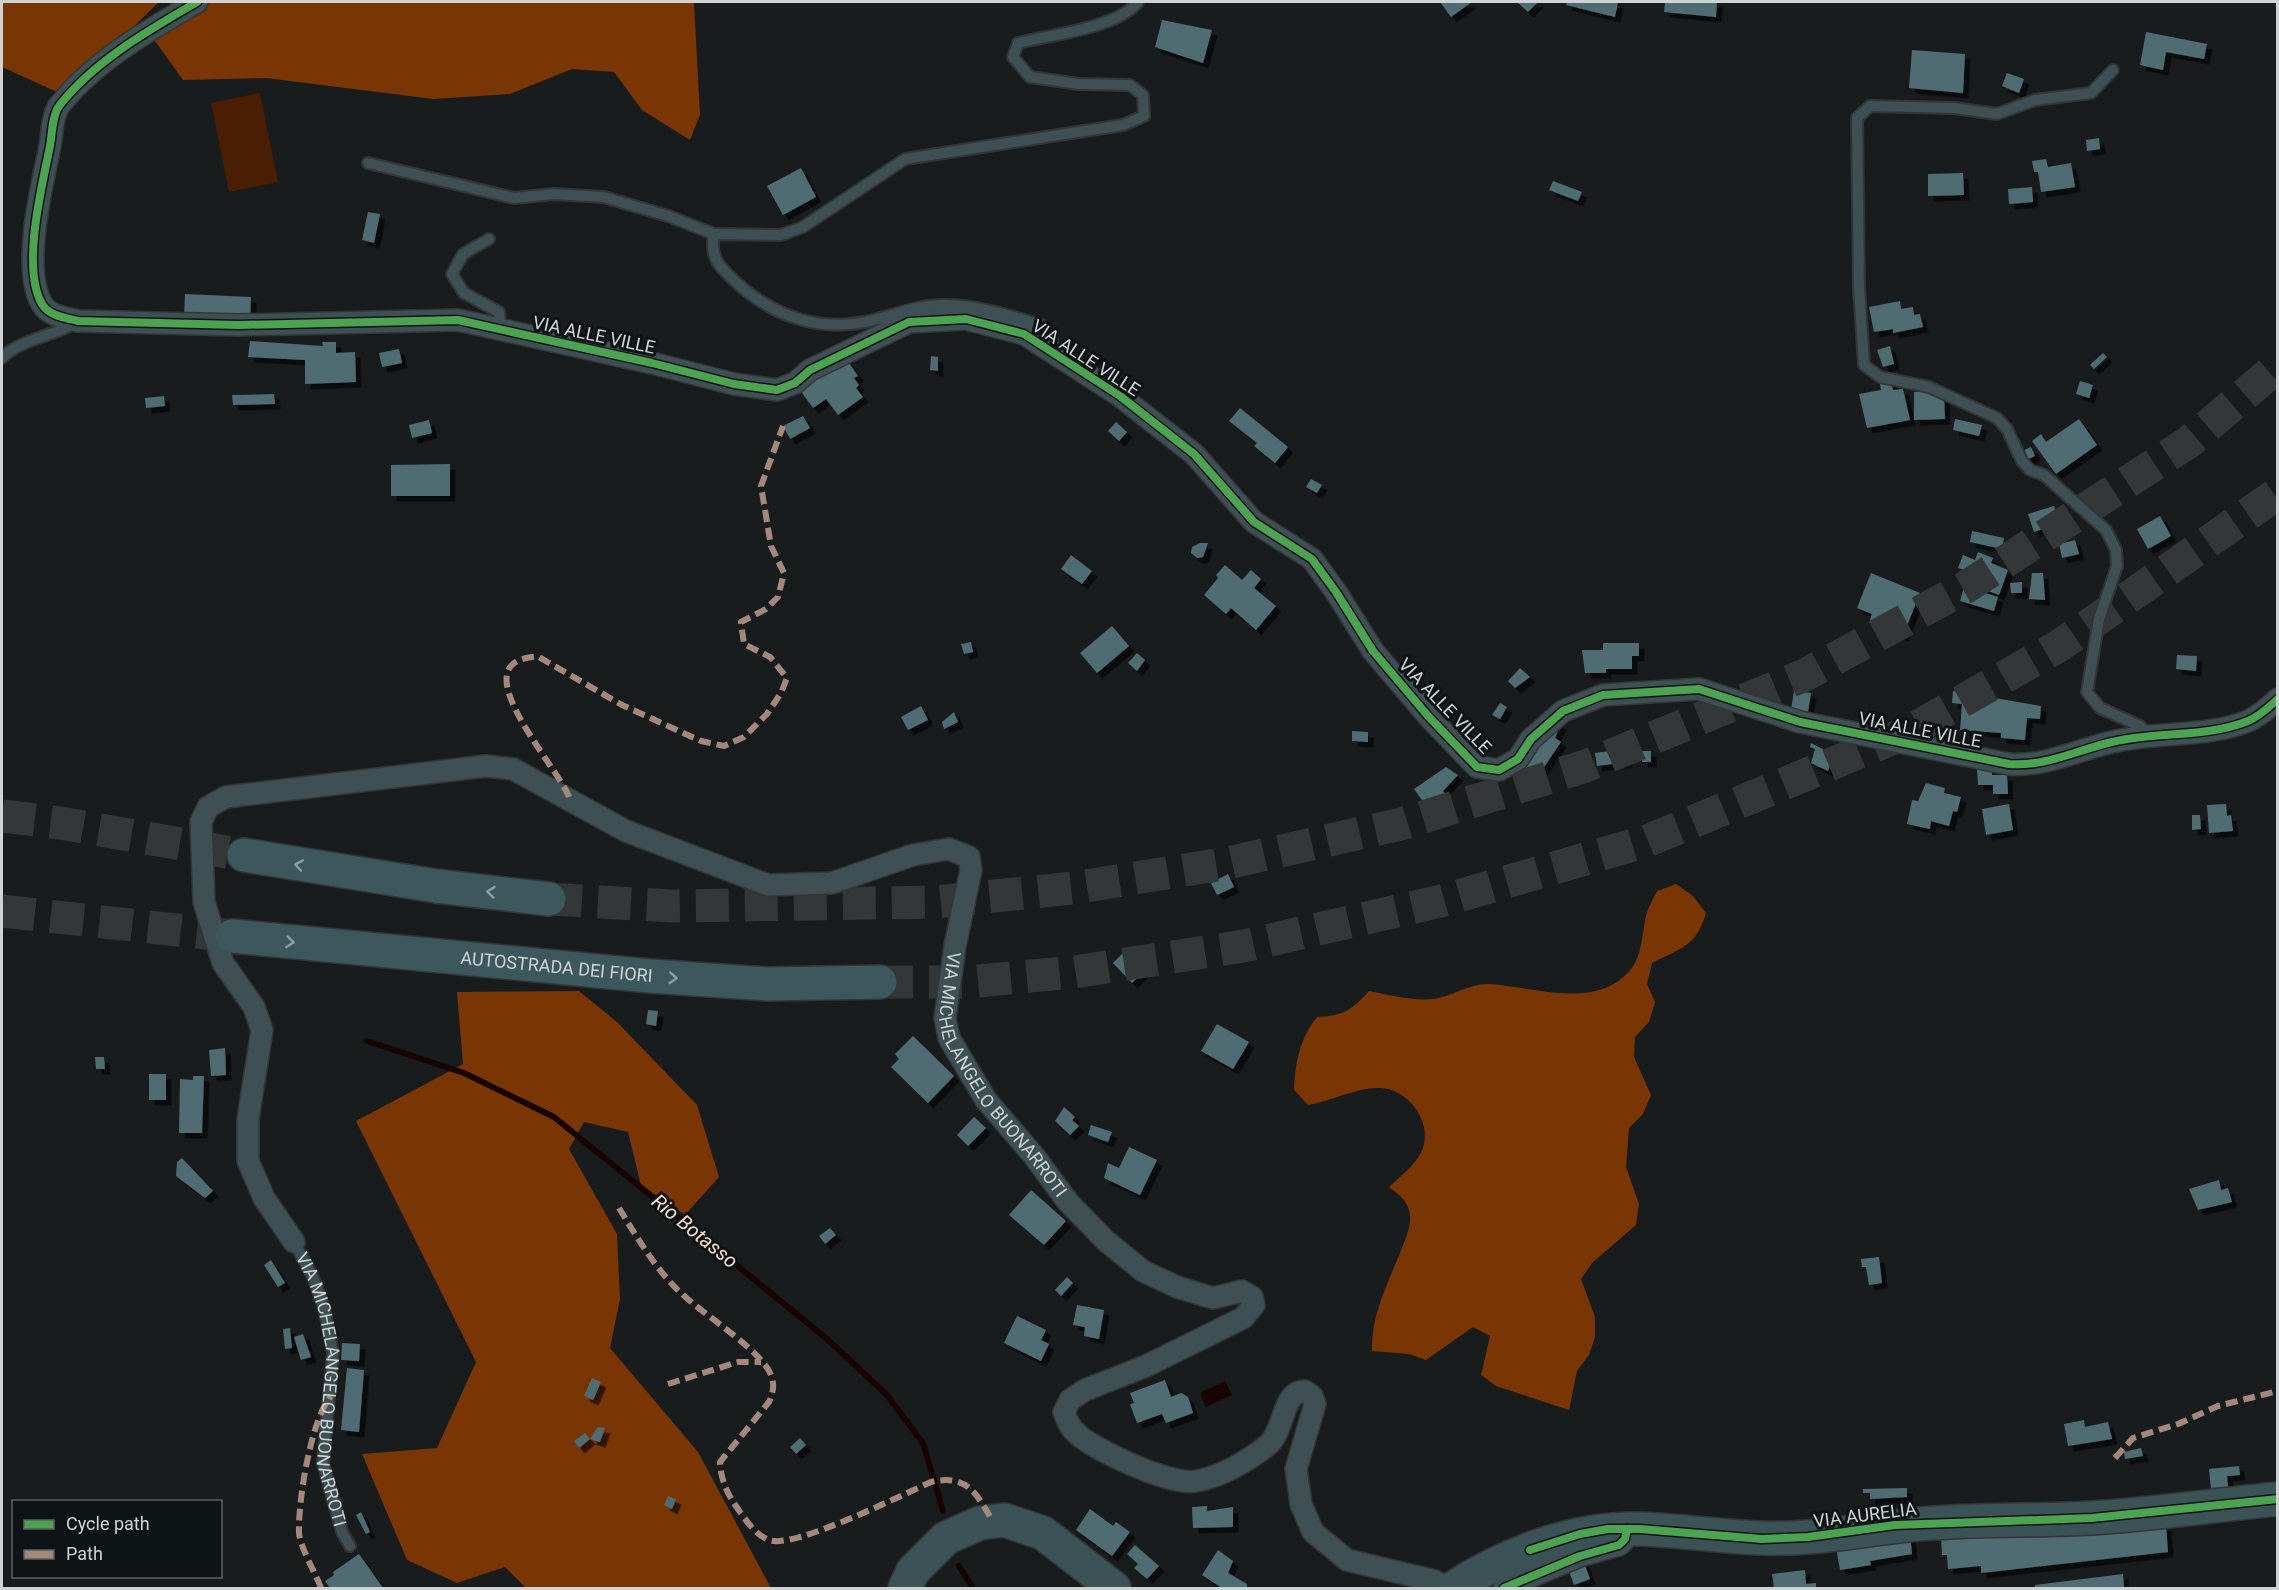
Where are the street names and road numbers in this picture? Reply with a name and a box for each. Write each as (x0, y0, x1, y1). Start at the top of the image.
street label: VIA ALLE VILLE (531, 311, 657, 358)
street label: VIA ALLE VILLE (1028, 315, 1144, 400)
street label: VIA ALLE VILLE (1395, 654, 1496, 758)
street label: VIA ALLE VILLE (1857, 707, 1983, 752)
street label: AUTOSTRADA DEI FIORI (460, 947, 653, 986)
street label: VIA MICHELANGELO BUONARROTI (935, 951, 1071, 1201)
street label: VIA MICHELANGELO BUONARROTI (292, 1249, 351, 1529)
street label: VIA AURELIA (1812, 1498, 1918, 1531)

